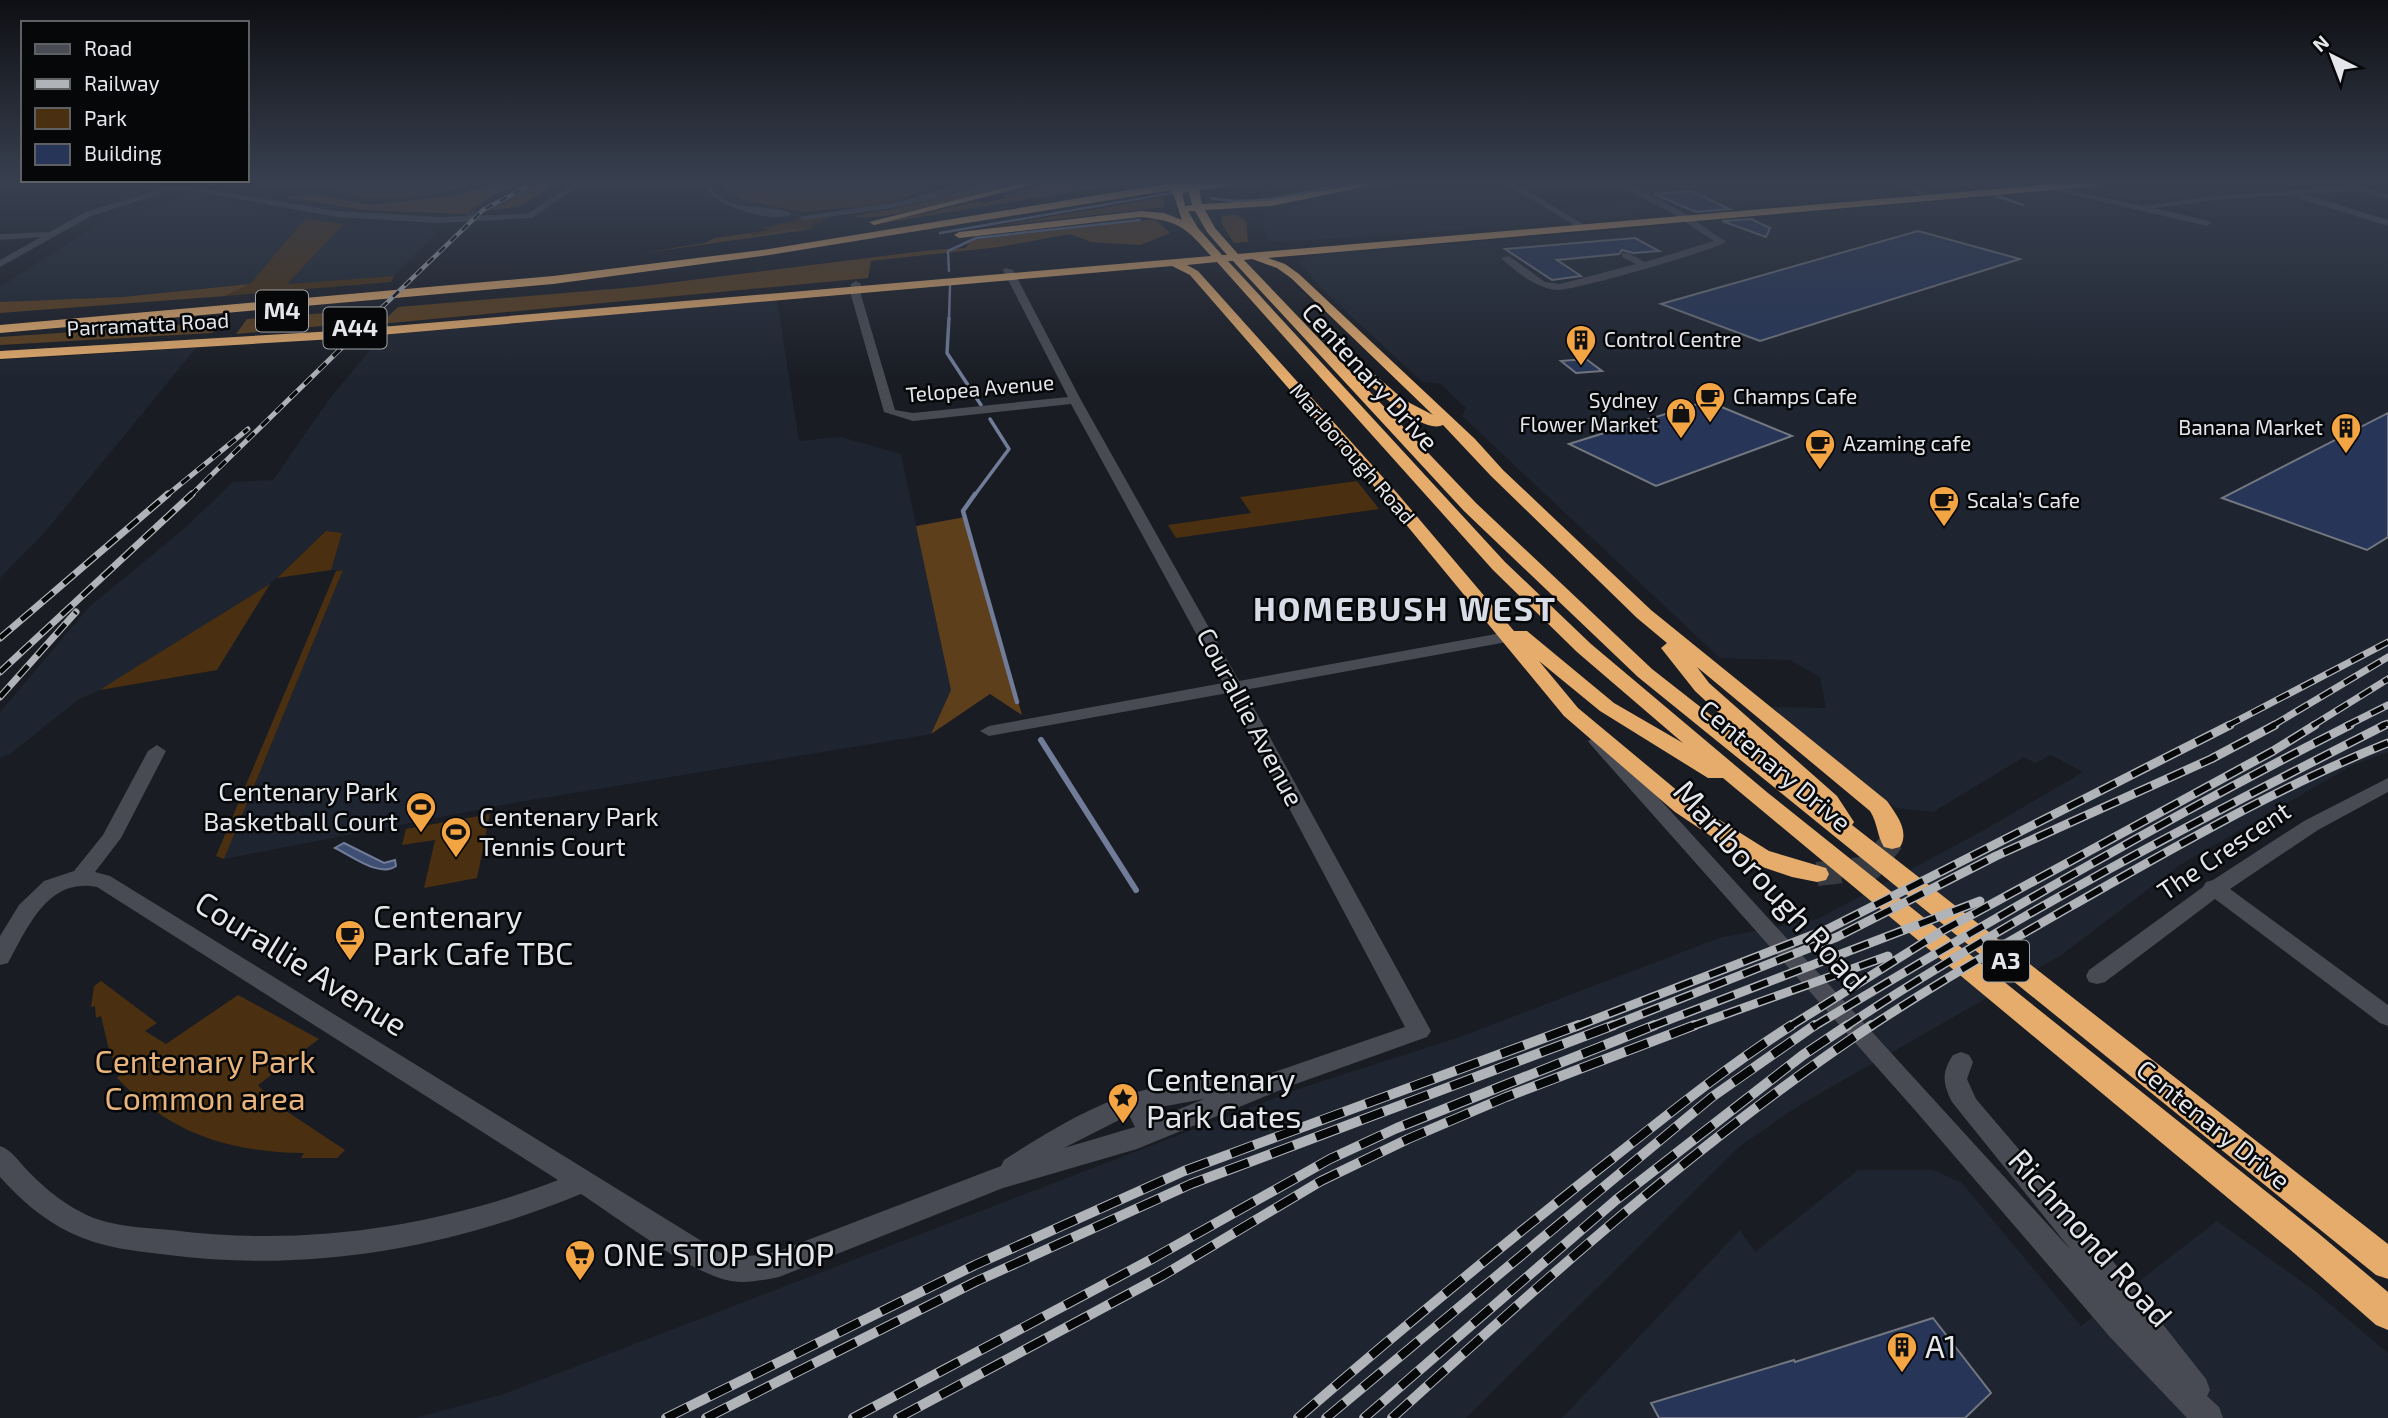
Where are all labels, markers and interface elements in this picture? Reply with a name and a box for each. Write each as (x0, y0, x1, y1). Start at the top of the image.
legend (21, 21, 248, 182)
north arrow (2297, 21, 2367, 91)
text: N (2307, 30, 2333, 56)
text: Road (84, 35, 132, 60)
text: Railway (84, 70, 160, 95)
text: Park (84, 105, 127, 130)
text: Building (84, 140, 162, 165)
road number: M4 (256, 290, 308, 332)
street label: Centenary Drive (1297, 296, 1446, 456)
street label: Parramatta Road (66, 307, 230, 340)
road number: A44 (324, 307, 386, 348)
building icon: Control Centre (1564, 323, 1598, 367)
place label: Control Centre (1604, 326, 1741, 351)
street label: Telopea Avenue (905, 369, 1055, 406)
street label: Marlborough Road (1285, 378, 1421, 528)
cafe icon: Champs Cafe (1693, 380, 1727, 424)
place label: Champs Cafe (1733, 383, 1857, 408)
place label: Sydney Flower Market (1519, 387, 1658, 436)
shop icon: Sydney Flower Market (1664, 396, 1698, 440)
building icon: Banana Market (2329, 411, 2363, 455)
place label: Banana Market (2178, 414, 2323, 439)
cafe icon: Azaming cafe (1803, 427, 1837, 471)
place label: Azaming cafe (1843, 430, 1971, 455)
cafe icon: Scala’s Cafe (1927, 484, 1961, 528)
place label: Scala’s Cafe (1967, 487, 2080, 512)
district label: HOMEBUSH WEST (1253, 588, 1557, 628)
street label: Courallie Avenue (1191, 622, 1311, 811)
street label: Centenary Drive (1694, 692, 1858, 837)
street label: Marlborough Road (1667, 771, 1876, 998)
place label: Centenary Park Basketball Court (203, 775, 398, 836)
sports icon: Centenary Park Basketball Court (404, 790, 438, 834)
street label: The Crescent (2151, 794, 2296, 906)
place label: Centenary Park Tennis Court (479, 800, 659, 861)
sports icon: Centenary Park Tennis Court (439, 815, 473, 859)
street label: Courallie Avenue (189, 882, 415, 1043)
place label: Centenary Park Cafe TBC (373, 896, 573, 971)
cafe icon: Centenary Park Cafe TBC (333, 918, 367, 962)
road number: A3 (1983, 940, 2029, 981)
park label: Centenary Park Common area (94, 1041, 316, 1116)
street label: Centenary Drive (2131, 1053, 2297, 1195)
place label: Centenary Park Gates (1146, 1059, 1302, 1134)
place icon: Centenary Park Gates (1106, 1081, 1140, 1125)
street label: Richmond Road (2002, 1140, 2181, 1333)
place label: ONE STOP SHOP (603, 1234, 835, 1272)
supermarket icon: ONE STOP SHOP (563, 1238, 597, 1282)
place label: A1 (1925, 1326, 1957, 1364)
building icon: A1 (1885, 1330, 1919, 1374)

